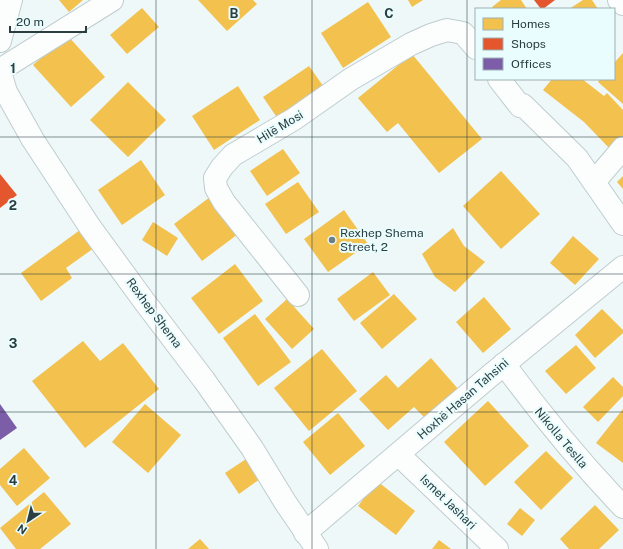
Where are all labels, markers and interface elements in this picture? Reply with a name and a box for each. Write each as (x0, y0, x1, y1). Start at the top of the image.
text: B (230, 6, 239, 21)
text: C (384, 6, 394, 21)
scale bar (10, 8, 86, 34)
legend (475, 8, 615, 80)
text: 20 m (16, 15, 44, 29)
text: Homes (511, 17, 550, 31)
text: Shops (511, 37, 546, 51)
text: Offices (511, 57, 551, 71)
text: 1 (10, 61, 16, 76)
street label: Hilë Mosi (254, 108, 306, 146)
text: 2 (9, 198, 17, 213)
place label: Rexhep Shema Street, 2 (340, 226, 424, 254)
marker: Rexhep Shema Street, 2 (327, 235, 337, 245)
street label: Rexhep Shema (123, 275, 185, 351)
text: 3 (9, 336, 18, 351)
street label: Hoxhë Hasan Tahsini (415, 356, 511, 442)
street label: Nikolla Teslla (532, 405, 590, 471)
street label: Ismet Jashari (417, 472, 479, 532)
text: 4 (9, 473, 18, 488)
north arrow (8, 501, 48, 541)
text: N (15, 522, 29, 537)

